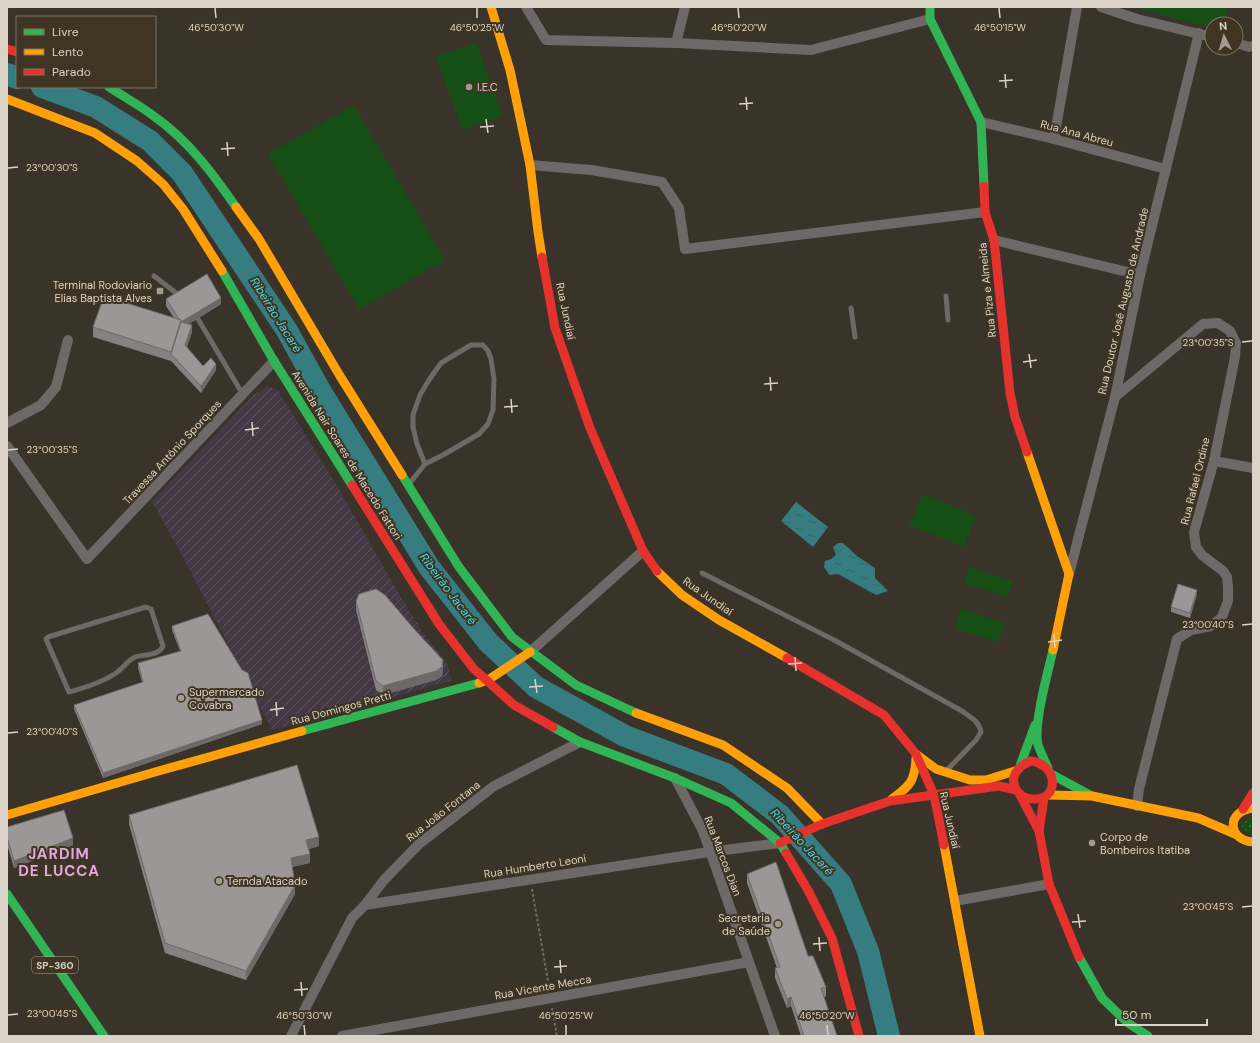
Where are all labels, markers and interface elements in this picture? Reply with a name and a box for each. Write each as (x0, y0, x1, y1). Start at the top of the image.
legend (16, 16, 156, 88)
north arrow (1204, 16, 1244, 56)
text: N (1219, 19, 1228, 33)
text: 46°50'30"W (188, 21, 244, 34)
text: 46°50'25"W (450, 21, 505, 34)
text: 46°50'20"W (711, 21, 767, 34)
text: 46°50'15"W (974, 21, 1026, 34)
text: Livre (52, 24, 79, 40)
text: Lento (52, 44, 83, 60)
text: Parado (52, 64, 91, 80)
place label: I.E.C (477, 80, 498, 94)
marker: I.E.C (464, 82, 474, 92)
street label: Rua Ana Abreu (1039, 117, 1115, 149)
text: 23°00'30"S (26, 161, 78, 174)
street label: Rua Doutor José Augusto de Andrade (1095, 206, 1151, 396)
street label: Rua Piza e Almeida (975, 242, 999, 338)
water label: Ribeirão Jacaré (246, 274, 306, 356)
place label: Terminal Rodoviario Elias Baptista Alves (53, 278, 152, 305)
street label: Rua Jundiaí (553, 281, 579, 341)
marker: Terminal Rodoviario Elias Baptista Alves (155, 286, 165, 296)
text: 23°00'35"S (1183, 336, 1234, 349)
street label: Avenida Nair Soares de Macedo Fattori (289, 368, 405, 542)
street label: Travessa Antônio Sporques (120, 397, 224, 507)
street label: Rua Rafael Ordine (1177, 436, 1213, 526)
text: 23°00'35"S (27, 443, 78, 456)
water label: Ribeirão Jacaré (416, 550, 480, 628)
street label: Rua Jundiaí (680, 574, 736, 619)
text: 23°00'40"S (1182, 618, 1234, 631)
place label: Supermercado Covabra (189, 685, 265, 712)
street label: Rua Domingos Pretti (289, 688, 393, 728)
marker: Supermercado Covabra (176, 693, 186, 703)
text: 23°00'40"S (26, 725, 78, 738)
street label: Rua João Fontana (403, 778, 483, 844)
street label: Rua Jundiaí (937, 790, 963, 850)
water label: Ribeirão Jacaré (767, 805, 837, 879)
street label: Rua Marcos Dian (701, 814, 745, 898)
place label: Corpo de Bombeiros Itatiba (1100, 830, 1190, 857)
marker: Corpo de Bombeiros Itatiba (1087, 838, 1097, 848)
district label: JARDIM DE LUCCA (18, 844, 100, 881)
street label: Rua Humberto Leoni (483, 851, 587, 881)
place label: Ternda Atacado (227, 874, 307, 888)
marker: Ternda Atacado (214, 876, 224, 886)
text: 23°00'45"S (1183, 900, 1233, 913)
place label: Secretaria de Saúde (718, 911, 770, 938)
marker: Secretaria de Saúde (773, 919, 783, 929)
road number: SP-360 (32, 957, 78, 973)
street label: Rua Vicente Mecca (494, 972, 592, 1002)
scale bar (1116, 1001, 1207, 1027)
text: 23°00'45"S (27, 1007, 77, 1020)
text: 50 m (1122, 1007, 1151, 1023)
text: 46°50'30"W (276, 1009, 332, 1022)
text: 46°50'25"W (539, 1009, 594, 1022)
text: 46°50'20"W (799, 1009, 855, 1022)

